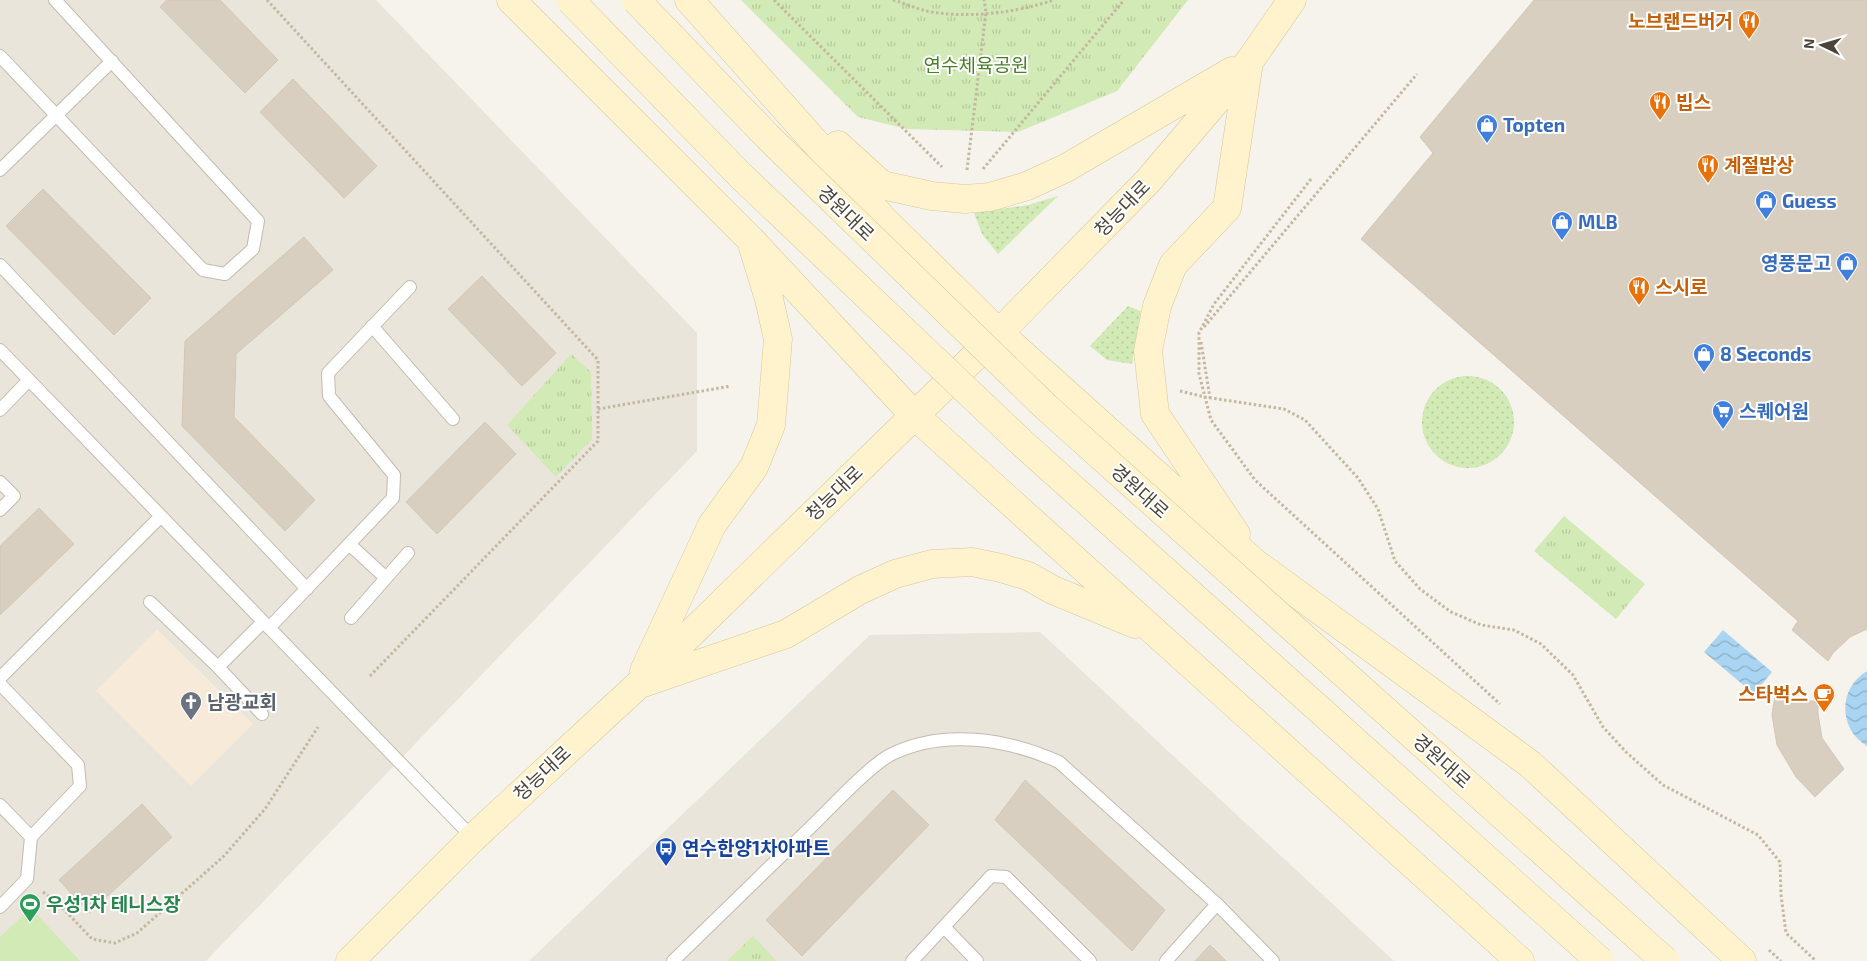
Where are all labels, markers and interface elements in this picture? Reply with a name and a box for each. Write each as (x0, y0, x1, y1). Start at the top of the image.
place label: 노브랜드버거 (1628, 9, 1733, 32)
restaurant icon: 노브랜드버거 (1737, 9, 1761, 40)
north arrow (1797, 20, 1847, 70)
text: N (1800, 38, 1817, 50)
park label: 연수체육공원 (924, 53, 1028, 76)
restaurant icon: 빕스 (1648, 90, 1672, 121)
place label: 빕스 (1676, 90, 1711, 113)
shop icon: Topten (1475, 113, 1499, 144)
place label: Topten (1503, 113, 1565, 136)
restaurant icon: 계절밥상 (1696, 153, 1720, 184)
place label: 계절밥상 (1724, 153, 1794, 176)
street label: 청능대로 (1089, 175, 1154, 241)
street label: 경원대로 (813, 180, 879, 245)
shop icon: Guess (1754, 189, 1778, 220)
place label: Guess (1782, 189, 1836, 212)
shop icon: MLB (1550, 210, 1574, 241)
place label: MLB (1578, 210, 1618, 233)
place label: 영풍문고 (1761, 251, 1831, 274)
shop icon: 영풍문고 (1835, 251, 1859, 282)
restaurant icon: 스시로 (1627, 275, 1651, 306)
place label: 스시로 (1655, 275, 1707, 298)
shop icon: 8 Seconds (1692, 342, 1716, 373)
place label: 8 Seconds (1720, 342, 1811, 365)
supermarket icon: 스퀘어원 (1711, 399, 1735, 430)
place label: 스퀘어원 (1739, 399, 1809, 422)
street label: 경원대로 (1107, 459, 1174, 523)
street label: 청능대로 (801, 460, 867, 525)
place label: 스타벅스 (1738, 682, 1808, 705)
cafe icon: 스타벅스 (1812, 682, 1836, 713)
church icon: 남광교회 (179, 690, 203, 721)
place label: 남광교회 (207, 690, 277, 713)
street label: 경원대로 (1409, 729, 1476, 793)
street label: 청능대로 (508, 740, 575, 805)
bus stop icon: 연수한양1차아파트 (654, 836, 678, 867)
place label: 연수한양1차아파트 (682, 836, 830, 859)
sports icon: 우성1차 테니스장 (18, 892, 42, 923)
place label: 우성1차 테니스장 (46, 892, 181, 915)

